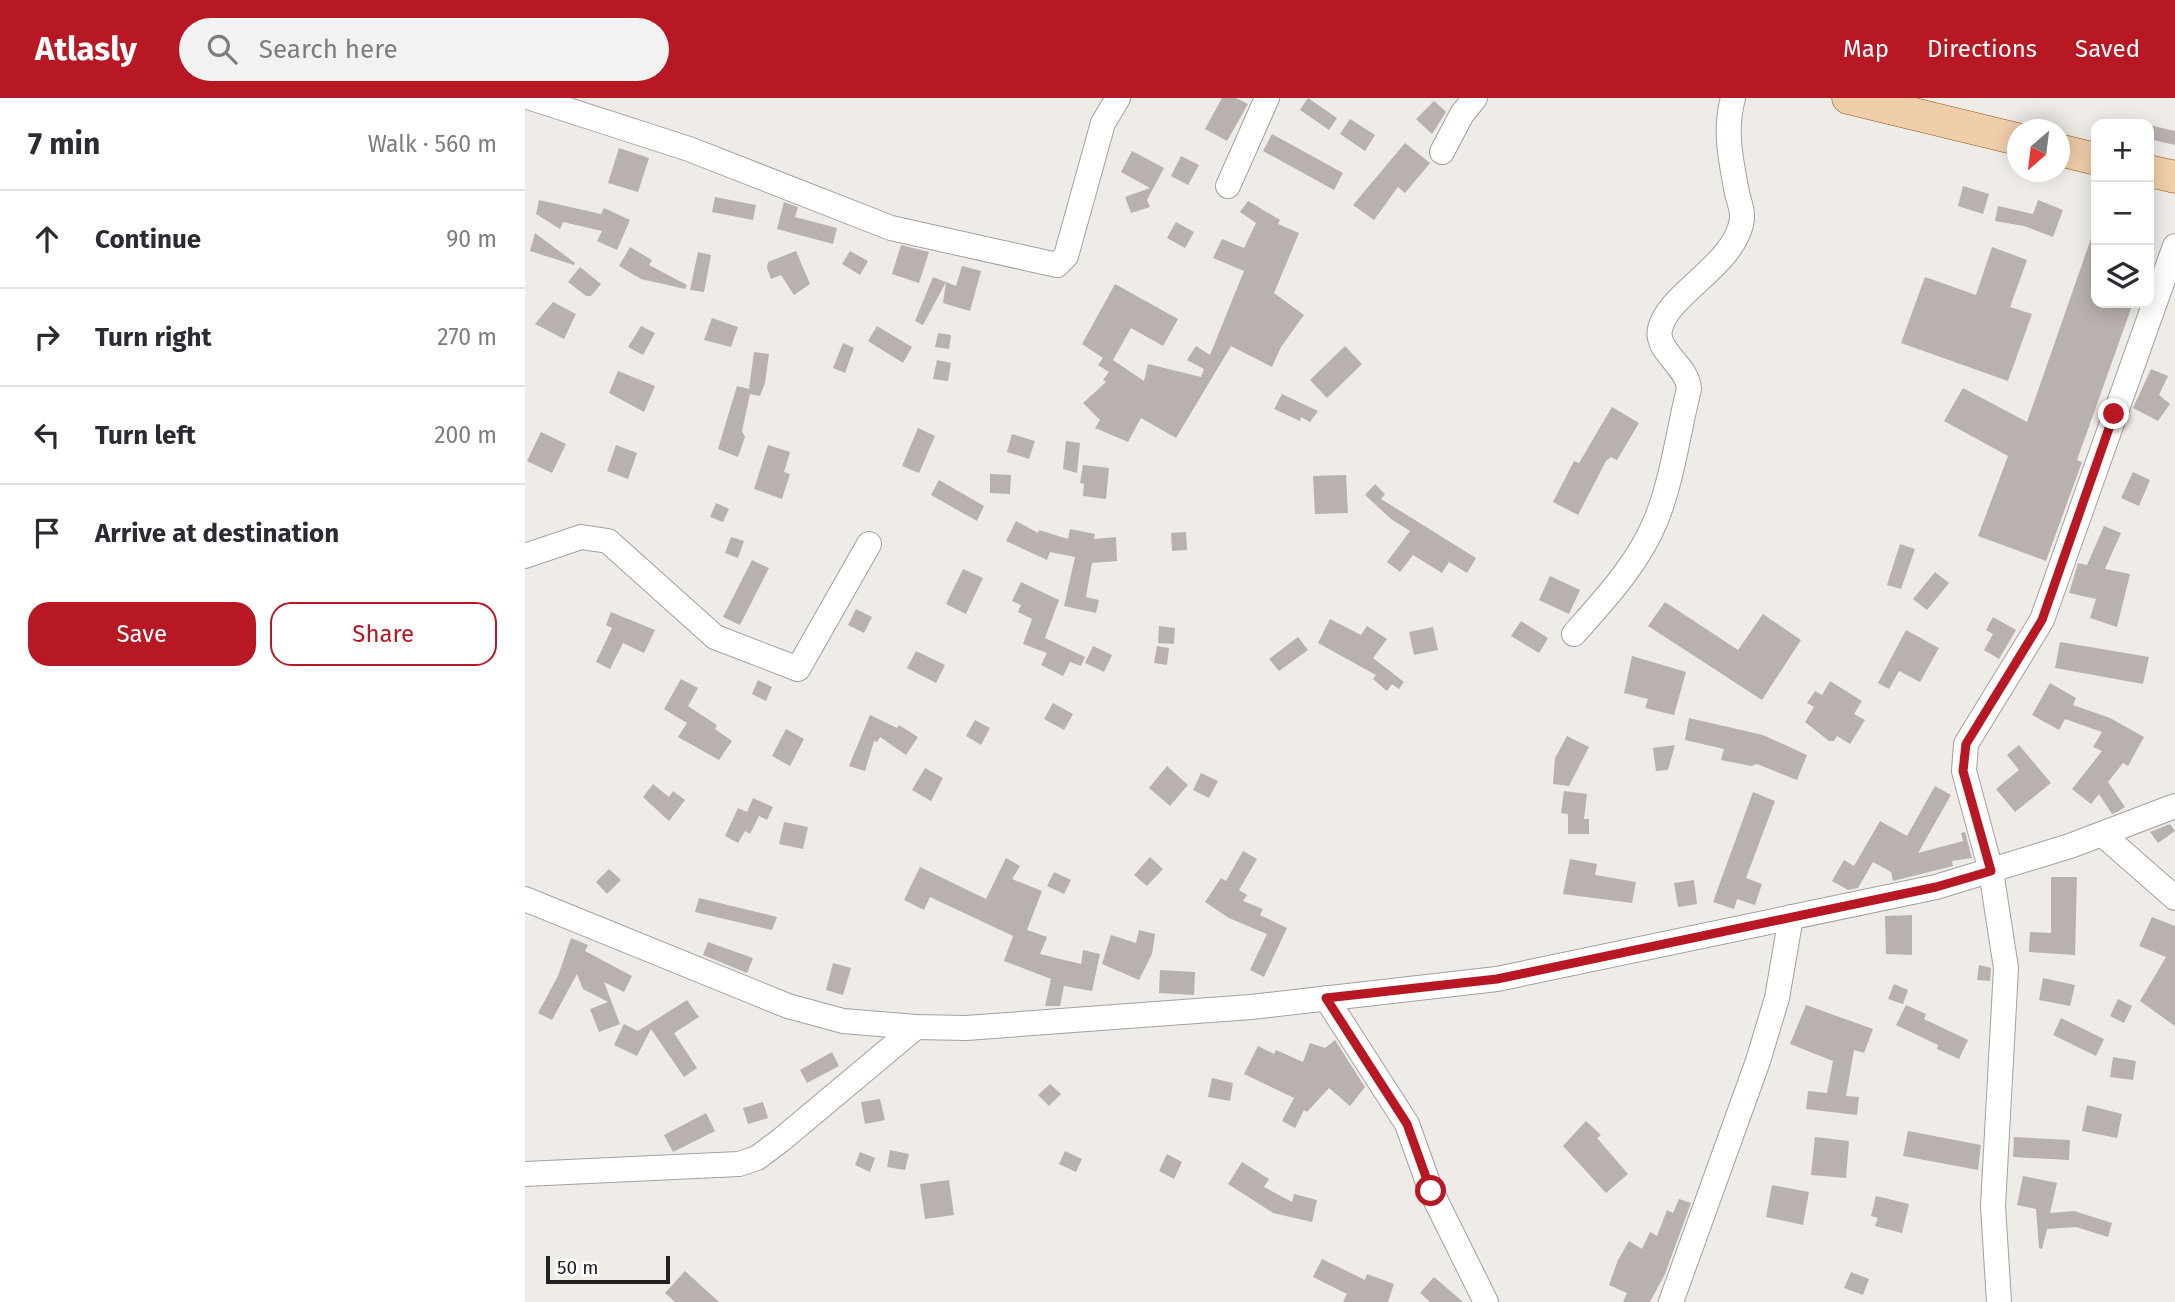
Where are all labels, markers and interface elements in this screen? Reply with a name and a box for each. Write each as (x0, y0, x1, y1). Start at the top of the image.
search box (179, 18, 669, 81)
text: Atlasly (35, 29, 137, 69)
icon: search (203, 30, 241, 68)
text: Search here (259, 34, 398, 65)
text: Map (1843, 35, 1889, 63)
text: Directions (1927, 35, 2037, 63)
text: Saved (2075, 35, 2140, 63)
north arrow (2007, 119, 2070, 182)
map controls (2091, 119, 2154, 308)
button: + (2091, 119, 2154, 182)
text: 7 min (28, 126, 100, 162)
text: Walk · 560 m (368, 130, 497, 158)
button: − (2091, 182, 2154, 245)
icon: ahead (28, 220, 66, 258)
text: Continue (95, 224, 201, 255)
text: 90 m (446, 225, 497, 253)
button: layers (2091, 245, 2154, 308)
icon: right (28, 318, 66, 356)
text: Turn right (95, 322, 212, 353)
text: 270 m (437, 323, 497, 351)
route end (2098, 398, 2129, 429)
icon: left (28, 416, 66, 454)
text: Turn left (95, 420, 196, 451)
text: 200 m (434, 421, 497, 449)
icon: arrive (28, 514, 66, 552)
text: Arrive at destination (95, 518, 339, 549)
button: Save (28, 602, 256, 666)
button: Share (270, 602, 497, 666)
route start (1415, 1175, 1446, 1206)
scale bar (546, 1253, 670, 1285)
text: 50 m (557, 1256, 598, 1279)

